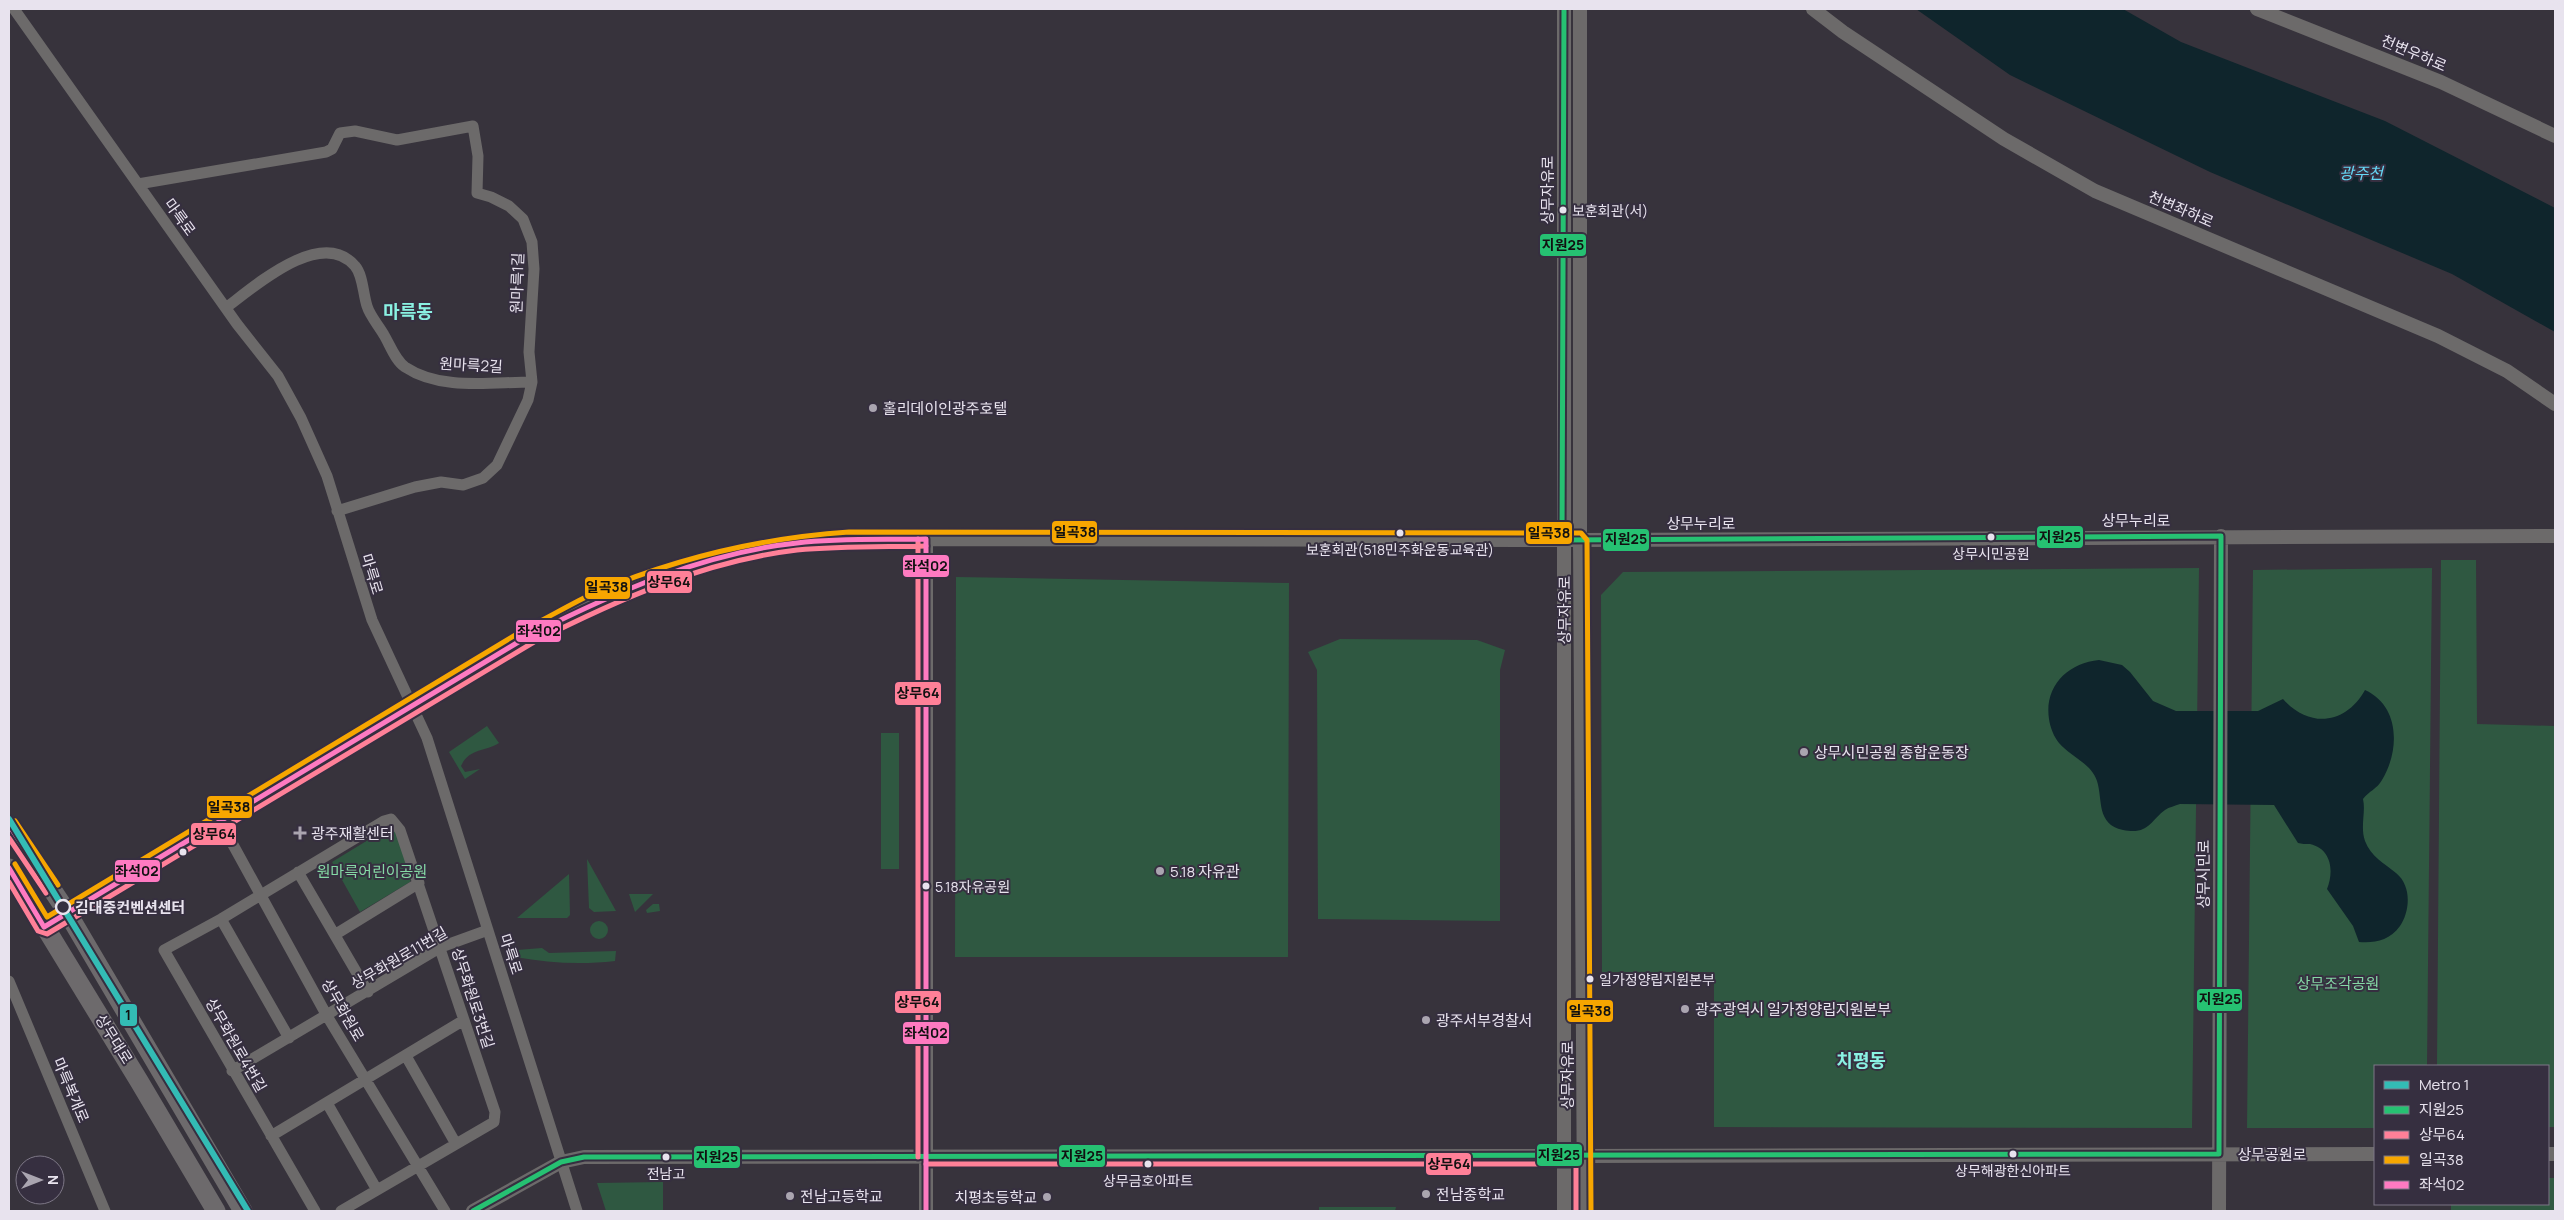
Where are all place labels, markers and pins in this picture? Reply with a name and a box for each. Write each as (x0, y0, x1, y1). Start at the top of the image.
place label: 보훈회관(서) (1572, 201, 1648, 220)
marker: 보훈회관(서) (1558, 205, 1568, 215)
place label: 홀리데이인광주호텔 (883, 398, 1007, 419)
marker: 홀리데이인광주호텔 (867, 402, 879, 414)
marker: 보훈회관(518민주화운동교육관) (1395, 528, 1405, 538)
marker: 상무시민공원 (1986, 532, 1996, 542)
place label: 보훈회관(518민주화운동교육관) (1306, 540, 1494, 559)
place label: 상무시민공원 (1952, 544, 2030, 563)
place label: 상무시민공원 종합운동장 (1814, 742, 1969, 763)
marker: 상무시민공원 종합운동장 (1798, 746, 1810, 758)
place label: 광주재활센터 (311, 823, 394, 844)
marker: 광주재활센터 (293, 826, 307, 840)
unlabelled marker (178, 847, 188, 857)
place label: 5.18 자유관 (1170, 861, 1240, 882)
marker: 5.18 자유관 (1154, 865, 1166, 877)
place label: 5.18자유공원 (935, 877, 1010, 896)
marker: 5.18자유공원 (921, 881, 931, 891)
place label: 김대중컨벤션센터 (75, 897, 185, 918)
marker: 김대중컨벤션센터 (55, 899, 71, 915)
place label: 일가정양립지원본부 (1599, 970, 1715, 989)
marker: 일가정양립지원본부 (1585, 974, 1595, 984)
place label: 광주광역시 일가정양립지원본부 (1695, 999, 1891, 1020)
marker: 광주광역시 일가정양립지원본부 (1679, 1003, 1691, 1015)
place label: 광주서부경찰서 (1436, 1010, 1533, 1031)
marker: 광주서부경찰서 (1420, 1014, 1432, 1026)
marker: 상무해광한신아파트 (2008, 1149, 2018, 1159)
marker: 전남고 (661, 1152, 671, 1162)
marker: 상무금호아파트 (1143, 1159, 1153, 1169)
place label: 상무해광한신아파트 (1955, 1161, 2071, 1180)
place label: 전남고 (647, 1164, 685, 1183)
place label: 상무금호아파트 (1103, 1171, 1193, 1190)
place label: 전남중학교 (1436, 1184, 1505, 1205)
place label: 전남고등학교 (800, 1186, 883, 1207)
place label: 치평초등학교 (954, 1187, 1037, 1208)
marker: 전남중학교 (1420, 1188, 1432, 1200)
marker: 전남고등학교 (784, 1190, 796, 1202)
marker: 치평초등학교 (1041, 1191, 1053, 1203)

